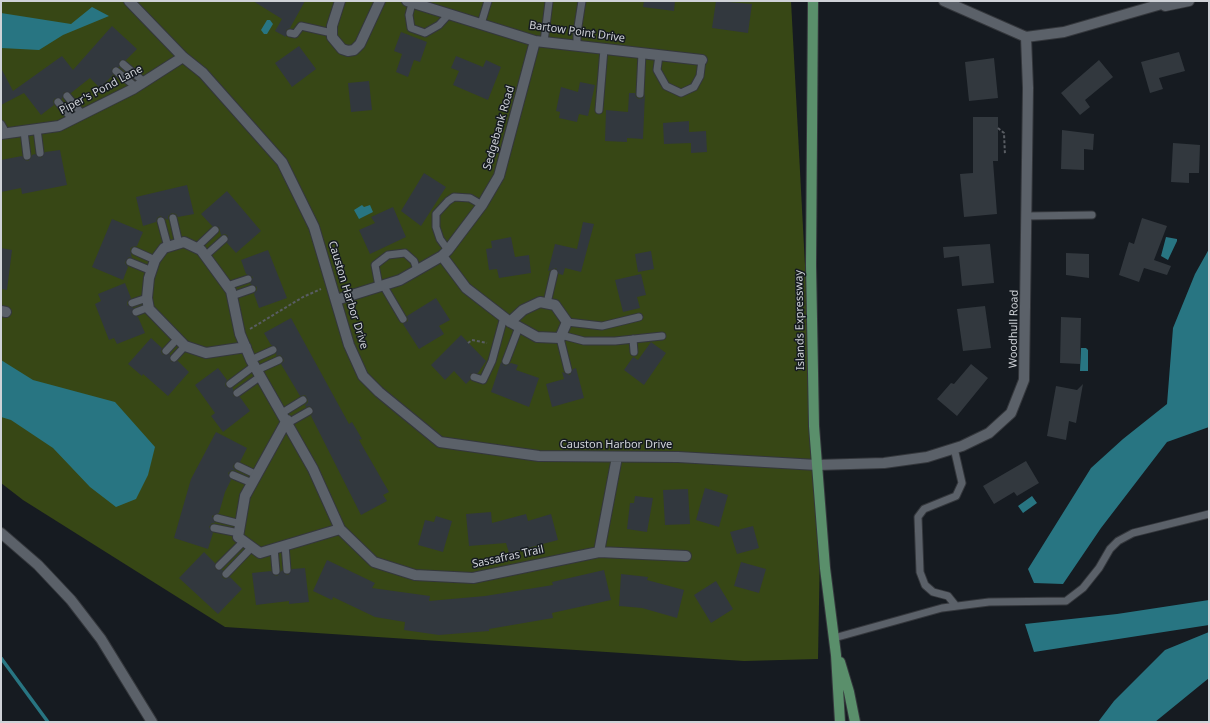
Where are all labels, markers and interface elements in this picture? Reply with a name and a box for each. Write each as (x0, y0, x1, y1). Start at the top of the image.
street label: Bartow Point Drive (528, 19, 626, 45)
street label: Piper's Pond Lane (57, 62, 145, 118)
street label: Sedgebank Road (481, 84, 517, 172)
street label: Causton Harbor Drive (325, 239, 371, 351)
street label: Islands Expressway (793, 270, 807, 370)
street label: Woodhull Road (1007, 290, 1021, 368)
street label: Causton Harbor Drive (560, 438, 672, 452)
street label: Sassafras Trail (471, 543, 545, 571)

